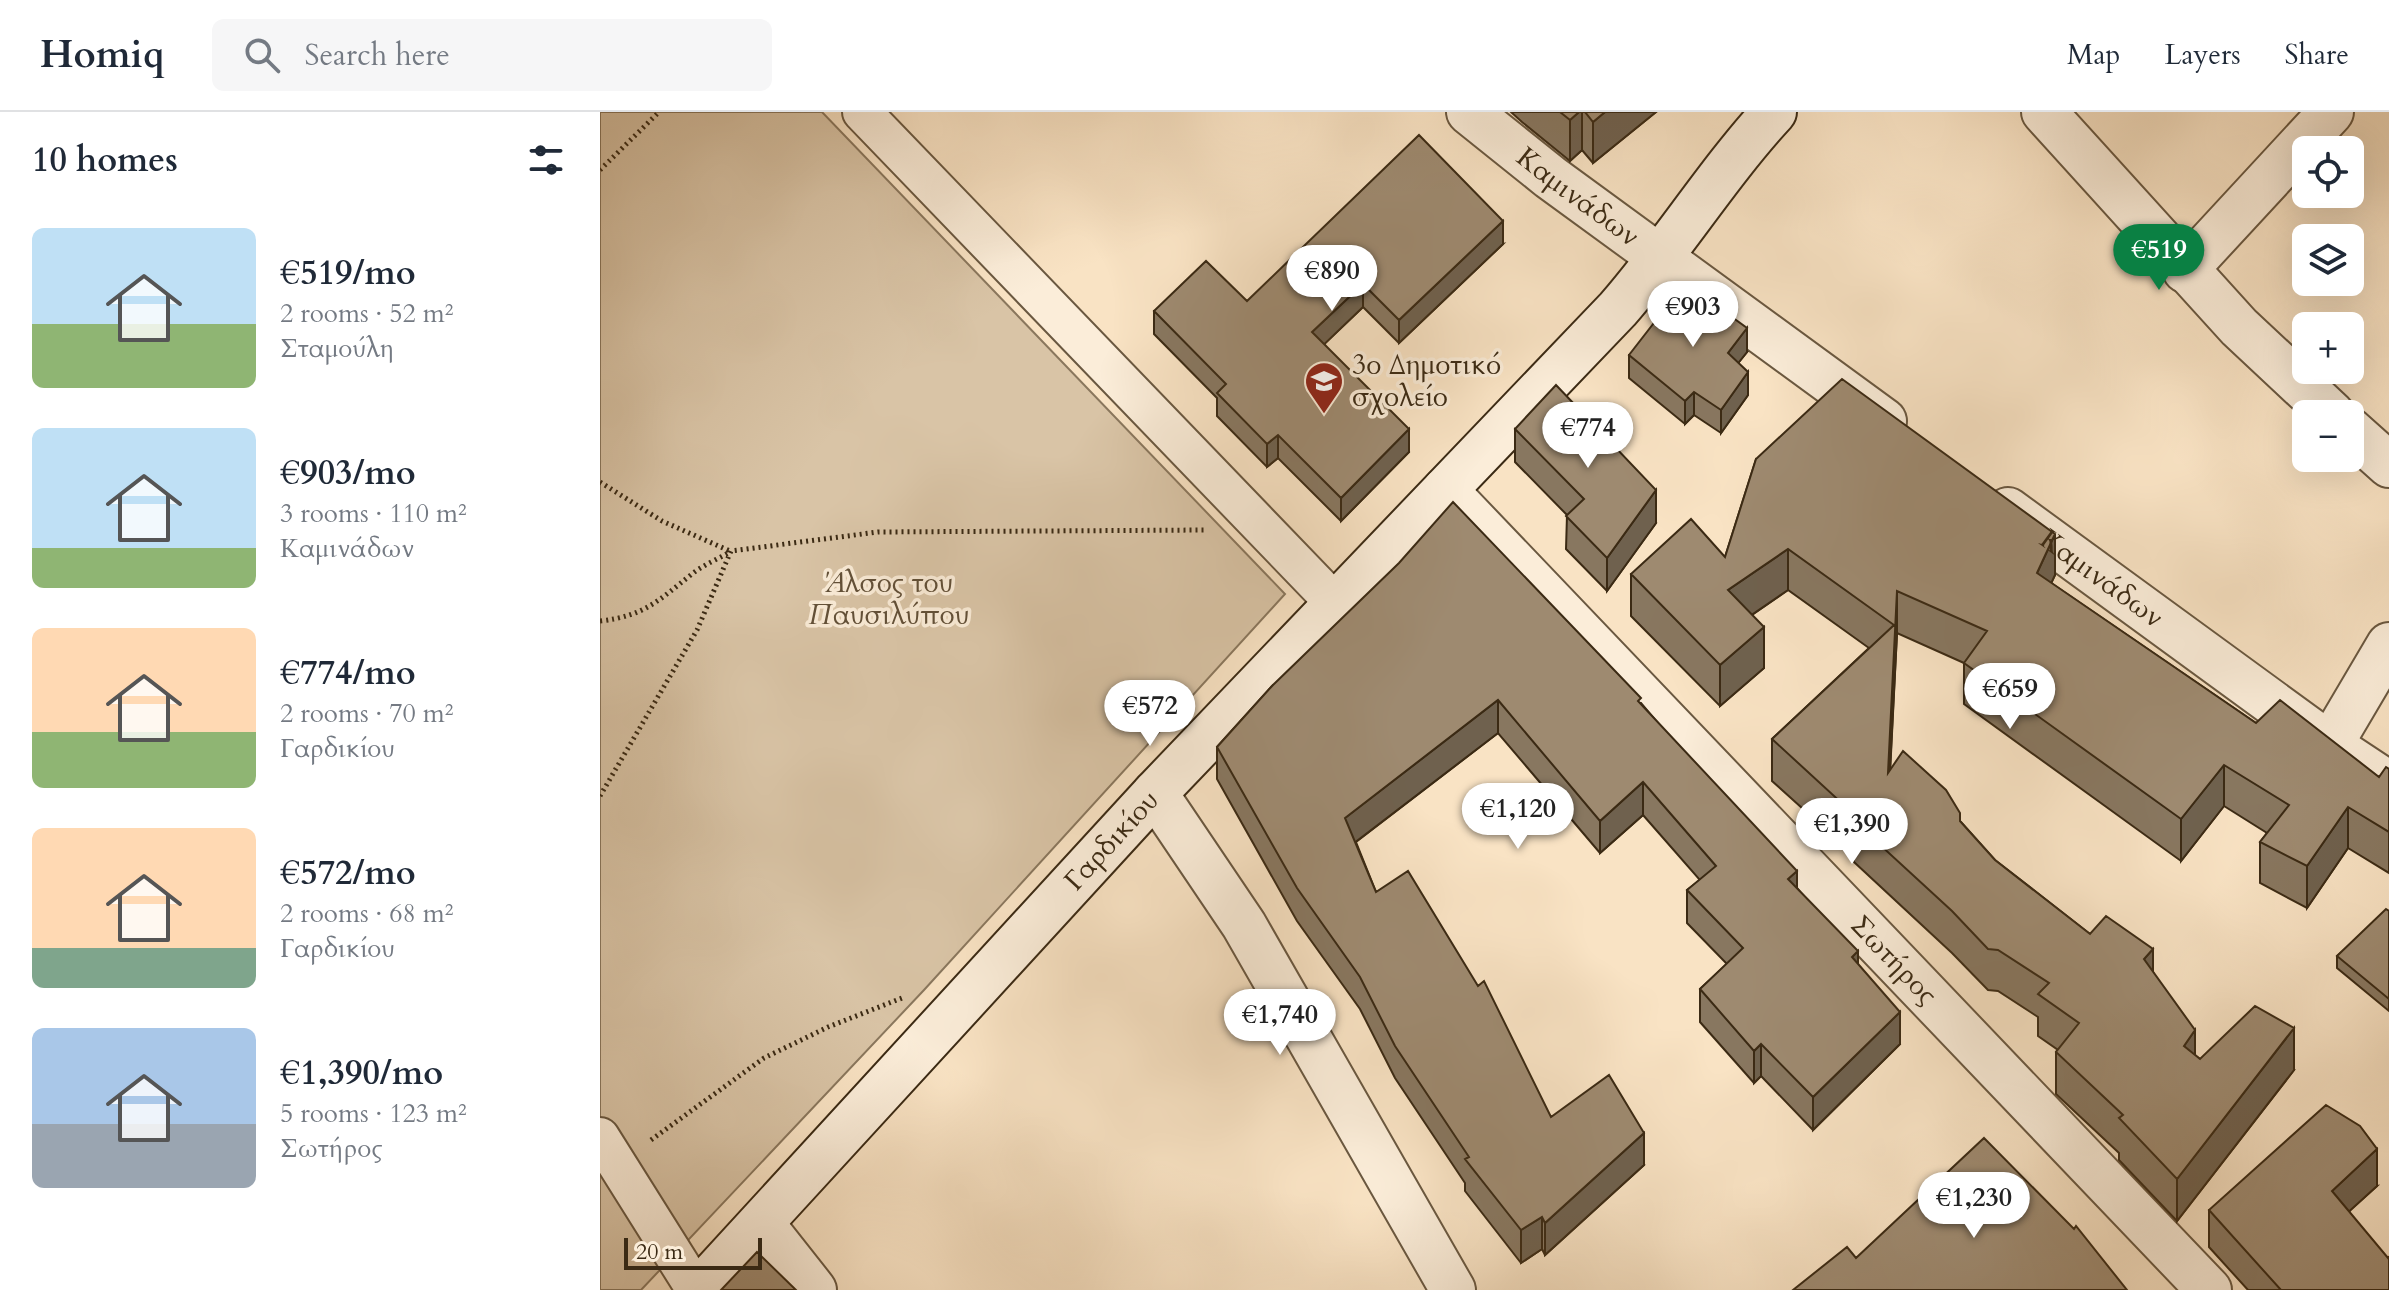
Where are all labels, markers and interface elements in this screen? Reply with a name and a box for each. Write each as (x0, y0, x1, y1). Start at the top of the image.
search box (212, 19, 772, 91)
text: Homiq (40, 29, 164, 81)
icon: search (240, 33, 284, 77)
text: Search here (304, 35, 450, 76)
text: Map (2067, 36, 2120, 74)
text: Layers (2164, 36, 2241, 74)
text: Share (2285, 36, 2349, 74)
map controls (2292, 136, 2364, 472)
button: locate (2292, 136, 2364, 208)
text: 10 homes (32, 137, 178, 183)
icon: filters (524, 138, 568, 182)
street label: Καμινάδων (1508, 138, 1647, 255)
pin: €519 (2112, 224, 2206, 292)
button: layers (2292, 224, 2364, 296)
text: €519 (2131, 232, 2187, 267)
pin: €890 (1285, 245, 1379, 313)
text: €519/mo (280, 250, 416, 296)
text: €890 (1304, 253, 1360, 288)
icon: home (96, 260, 192, 356)
pin: €903 (1646, 281, 1740, 349)
text: €903 (1665, 289, 1721, 324)
text: 2 rooms · 52 m² (280, 296, 453, 331)
button: + (2292, 312, 2364, 384)
text: Σταμούλη (280, 331, 393, 366)
place label: 3ο Δημοτικό σχολείο (1352, 346, 1501, 416)
school or university icon: 3ο Δημοτικό σχολείο (1303, 360, 1345, 415)
button: − (2292, 400, 2364, 472)
pin: €774 (1541, 402, 1635, 470)
text: €774 (1560, 410, 1616, 445)
text: €903/mo (280, 450, 416, 496)
icon: home (96, 460, 192, 556)
text: 3 rooms · 110 m² (280, 496, 467, 531)
street label: Καμινάδων (2032, 520, 2171, 636)
text: Καμινάδων (280, 531, 414, 566)
park label: Άλσος του Παυσιλύπου (809, 564, 969, 634)
text: €774/mo (280, 650, 416, 696)
icon: home (96, 660, 192, 756)
pin: €659 (1963, 663, 2057, 731)
text: €659 (1982, 671, 2038, 706)
pin: €572 (1103, 680, 1197, 748)
text: €572 (1122, 688, 1178, 723)
text: 2 rooms · 70 m² (280, 696, 453, 731)
text: Γαρδικίου (280, 731, 395, 766)
street label: Γαρδικίου (1056, 782, 1167, 899)
pin: €1,120 (1453, 783, 1583, 851)
text: €1,120 (1480, 791, 1556, 826)
pin: €1,390 (1787, 798, 1917, 866)
text: €1,390 (1814, 806, 1890, 841)
text: €572/mo (280, 850, 416, 896)
icon: home (96, 860, 192, 956)
text: 2 rooms · 68 m² (280, 896, 453, 931)
street label: Σωτήρος (1842, 907, 1946, 1013)
text: Γαρδικίου (280, 931, 395, 966)
pin: €1,740 (1215, 989, 1345, 1057)
text: €1,740 (1242, 997, 1318, 1032)
text: €1,390/mo (280, 1050, 443, 1096)
icon: home (96, 1060, 192, 1156)
text: 5 rooms · 123 m² (280, 1096, 467, 1131)
text: Σωτήρος (280, 1131, 383, 1166)
pin: €1,230 (1909, 1172, 2039, 1240)
text: €1,230 (1936, 1180, 2012, 1215)
scale bar (624, 1234, 762, 1270)
text: 20 m (636, 1237, 683, 1267)

